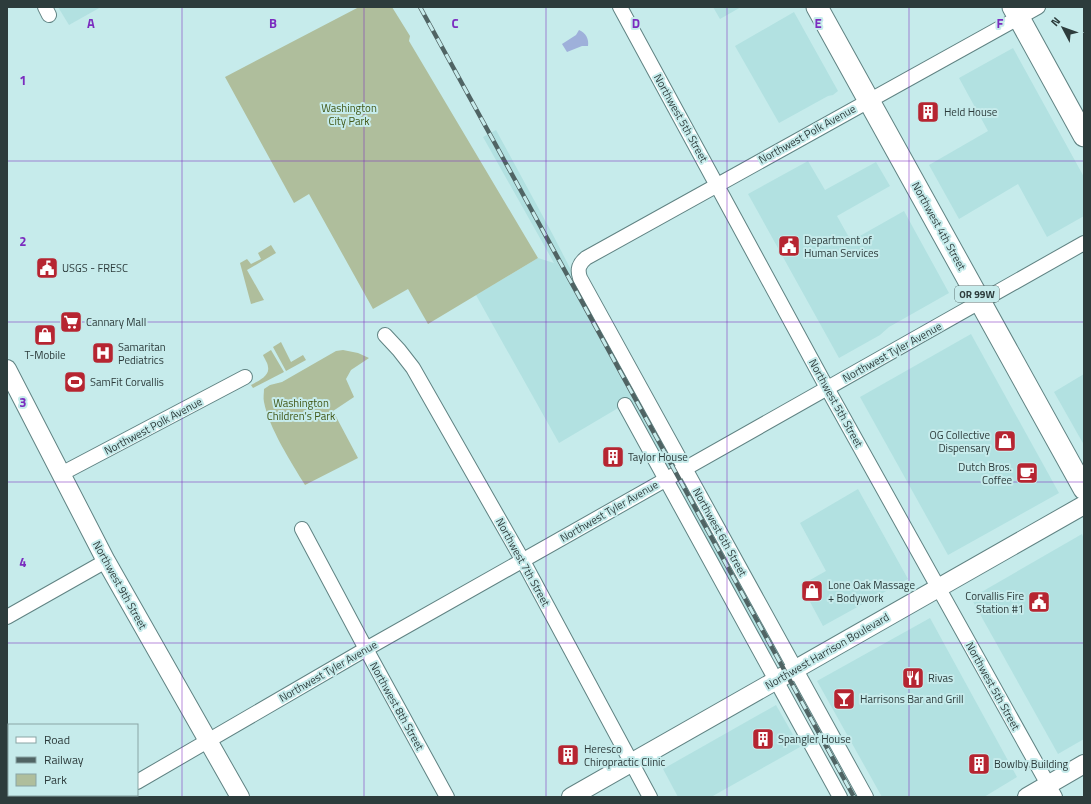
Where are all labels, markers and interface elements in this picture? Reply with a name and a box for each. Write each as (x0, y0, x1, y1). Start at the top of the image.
north arrow (1043, 8, 1083, 48)
text: A (87, 13, 95, 33)
text: B (269, 13, 277, 33)
text: C (451, 13, 459, 33)
text: D (632, 13, 640, 33)
text: E (814, 13, 822, 33)
text: F (997, 13, 1004, 33)
text: N (1047, 13, 1064, 30)
text: 1 (19, 70, 27, 90)
street label: Northwest 5th Street (650, 71, 712, 165)
building icon: Held House (915, 99, 941, 125)
park label: Washington City Park (321, 100, 377, 129)
street label: Northwest Polk Avenue (755, 100, 859, 167)
place label: Held House (944, 104, 998, 120)
street label: Northwest 4th Street (908, 179, 970, 273)
text: 2 (19, 231, 27, 251)
place label: Department of Human Services (804, 232, 879, 261)
public building icon: Department of Human Services (776, 233, 802, 259)
public building icon: USGS - FRESC (34, 255, 60, 281)
place label: USGS - FRESC (62, 260, 128, 276)
road number: OR 99W (955, 286, 999, 302)
supermarket icon: Cannary Mall (58, 309, 84, 335)
place label: Cannary Mall (86, 314, 146, 330)
street label: Northwest Tyler Avenue (840, 318, 945, 386)
shop icon: T-Mobile (32, 322, 58, 348)
place label: Samaritan Pediatrics (118, 339, 166, 368)
hospital icon: Samaritan Pediatrics (90, 340, 116, 366)
place label: T-Mobile (24, 347, 66, 363)
street label: Northwest 5th Street (805, 356, 867, 450)
sports icon: SamFit Corvallis (62, 369, 88, 395)
place label: SamFit Corvallis (90, 374, 164, 390)
text: 3 (19, 392, 27, 412)
street label: Northwest Polk Avenue (101, 393, 205, 459)
park label: Washington Children's Park (267, 395, 336, 424)
place label: OG Collective Dispensary (929, 427, 991, 456)
shop icon: OG Collective Dispensary (992, 428, 1018, 454)
building icon: Taylor House (600, 444, 626, 470)
place label: Taylor House (628, 449, 688, 465)
place label: Dutch Bros. Coffee (958, 459, 1012, 488)
cafe icon: Dutch Bros. Coffee (1014, 460, 1040, 486)
street label: Northwest Tyler Avenue (557, 476, 661, 546)
street label: Northwest 6th Street (689, 485, 751, 579)
street label: Northwest 7th Street (492, 515, 554, 609)
street label: Northwest 9th Street (89, 538, 151, 632)
text: 4 (19, 552, 27, 572)
place label: Lone Oak Massage + Bodywork (828, 577, 916, 606)
shop icon: Lone Oak Massage + Bodywork (799, 578, 825, 604)
place label: Corvallis Fire Station #1 (965, 588, 1024, 617)
public building icon: Corvallis Fire Station #1 (1026, 589, 1052, 615)
street label: Northwest Harrison Boulevard (762, 609, 892, 693)
street label: Northwest Tyler Avenue (276, 636, 380, 706)
street label: Northwest 5th Street (962, 639, 1024, 733)
street label: Northwest 8th Street (366, 659, 428, 753)
restaurant icon: Rivas (900, 665, 926, 691)
place label: Rivas (928, 670, 953, 686)
bar icon: Harrisons Bar and Grill (831, 686, 857, 712)
place label: Harrisons Bar and Grill (860, 691, 964, 707)
legend (8, 724, 138, 796)
building icon: Spangler House (750, 726, 776, 752)
text: Road (44, 730, 70, 749)
place label: Spangler House (778, 731, 851, 747)
place label: Heresco Chiropractic Clinic (584, 741, 665, 770)
building icon: Heresco Chiropractic Clinic (555, 742, 581, 768)
text: Railway (44, 750, 84, 769)
building icon: Bowlby Building (966, 751, 992, 777)
place label: Bowlby Building (994, 756, 1069, 772)
text: Park (44, 770, 67, 789)

